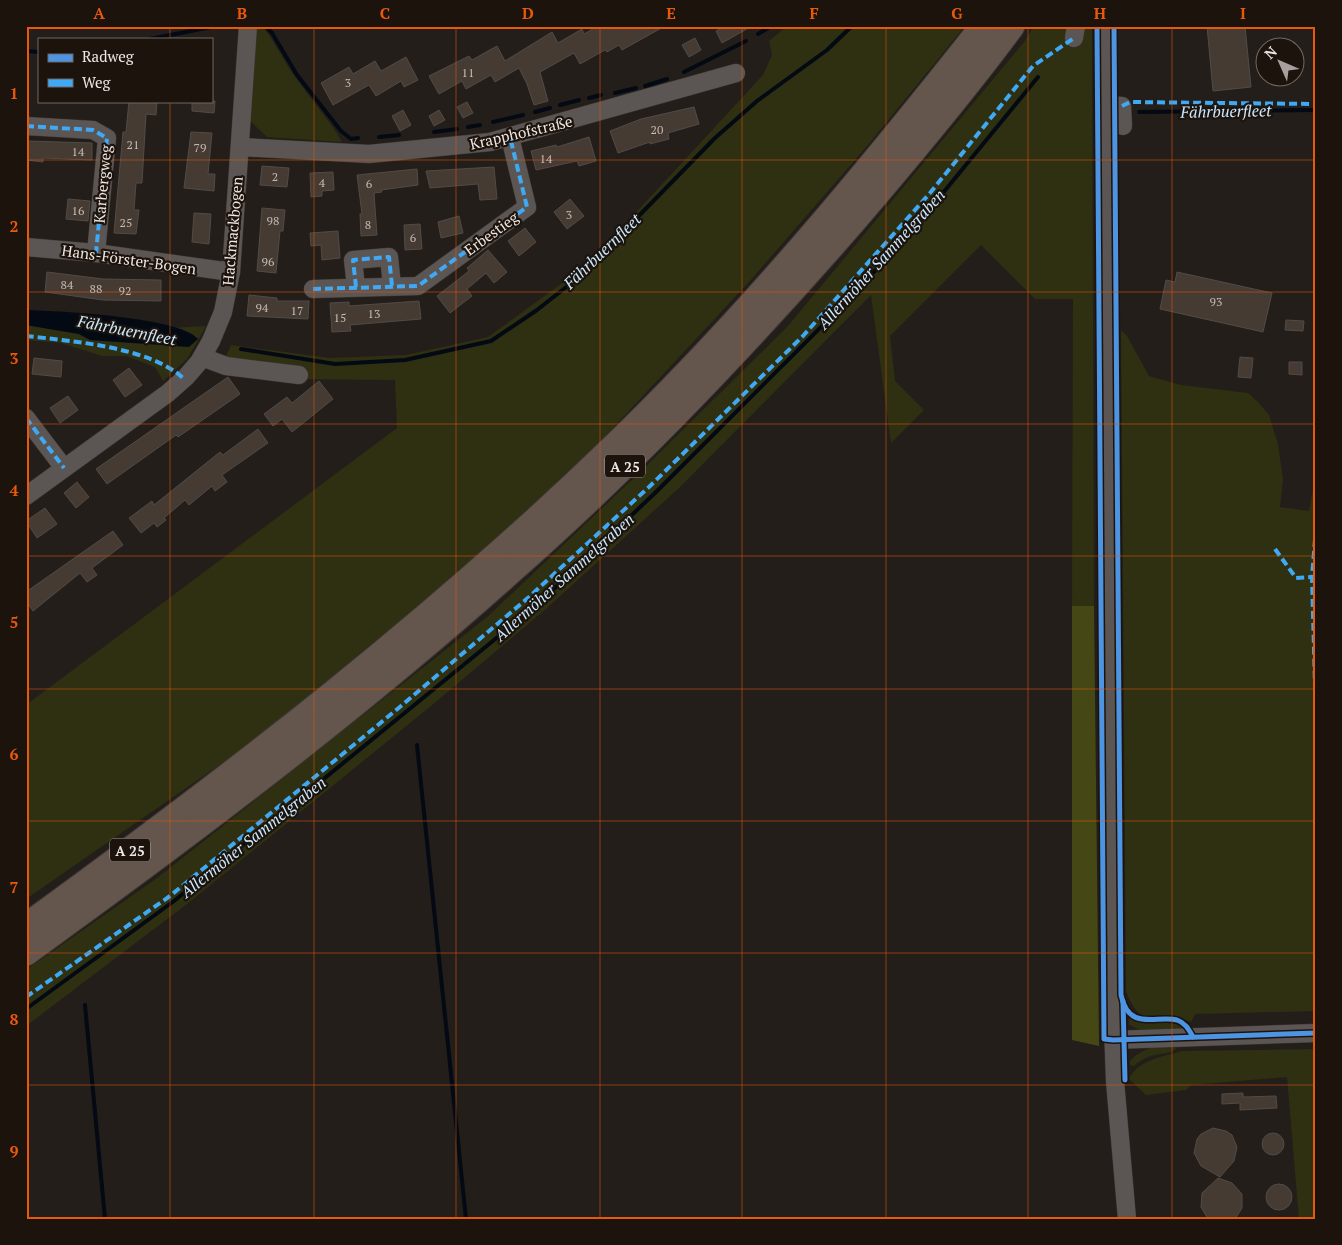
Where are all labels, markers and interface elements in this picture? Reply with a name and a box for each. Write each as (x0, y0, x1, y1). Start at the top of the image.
text: A (93, 2, 105, 24)
text: B (237, 2, 247, 24)
text: C (380, 2, 390, 24)
text: D (522, 2, 534, 24)
text: E (666, 2, 676, 24)
text: F (809, 2, 819, 24)
text: G (951, 2, 963, 24)
text: H (1094, 2, 1106, 24)
text: I (1240, 2, 1246, 24)
legend (38, 38, 212, 102)
north arrow (1254, 38, 1304, 88)
text: N (1260, 42, 1281, 63)
text: Radweg (82, 46, 135, 66)
house number: 11 (462, 65, 474, 80)
text: Weg (82, 72, 112, 92)
house number: 3 (345, 75, 351, 90)
text: 1 (9, 82, 19, 104)
water label: Fährbuerfleet (1179, 99, 1272, 123)
street label: Krapphofstraße (468, 110, 574, 154)
house number: 20 (651, 122, 663, 137)
house number: 21 (127, 137, 139, 152)
house number: 79 (194, 140, 206, 155)
street label: Karbergweg (89, 143, 115, 224)
house number: 14 (72, 144, 85, 159)
house number: 14 (540, 151, 553, 166)
house number: 2 (272, 169, 278, 184)
house number: 4 (319, 175, 326, 190)
street label: Hackmackbogen (217, 176, 247, 286)
house number: 6 (366, 176, 373, 191)
water label: Allermöher Sammelgraben (811, 184, 950, 334)
house number: 16 (72, 203, 85, 218)
street label: Erbestieg (460, 206, 523, 259)
house number: 3 (566, 207, 572, 222)
water label: Fährbuernfleet (558, 208, 646, 294)
house number: 98 (267, 213, 279, 228)
text: 2 (9, 215, 19, 237)
house number: 25 (120, 215, 132, 230)
house number: 8 (365, 217, 371, 232)
house number: 6 (410, 230, 417, 245)
street label: Hans-Förster-Bogen (61, 240, 198, 278)
house number: 96 (262, 254, 275, 269)
house number: 84 (61, 277, 74, 292)
house number: 88 (90, 281, 102, 296)
house number: 92 (119, 283, 131, 298)
house number: 93 (1210, 294, 1222, 309)
house number: 94 (256, 300, 269, 315)
house number: 17 (291, 303, 303, 318)
house number: 13 (368, 306, 380, 321)
water label: Fährbuernfleet (75, 309, 179, 350)
house number: 15 (334, 310, 346, 325)
text: 3 (9, 347, 19, 369)
road number: A 25 (605, 454, 645, 478)
text: 4 (9, 479, 19, 501)
water label: Allermöher Sammelgraben (489, 508, 639, 647)
text: 5 (9, 611, 19, 633)
text: 6 (9, 743, 19, 765)
water label: Allermöher Sammelgraben (175, 771, 330, 903)
road number: A 25 (110, 838, 150, 862)
text: 7 (9, 876, 19, 898)
text: 8 (9, 1008, 19, 1030)
text: 9 (9, 1140, 19, 1162)

